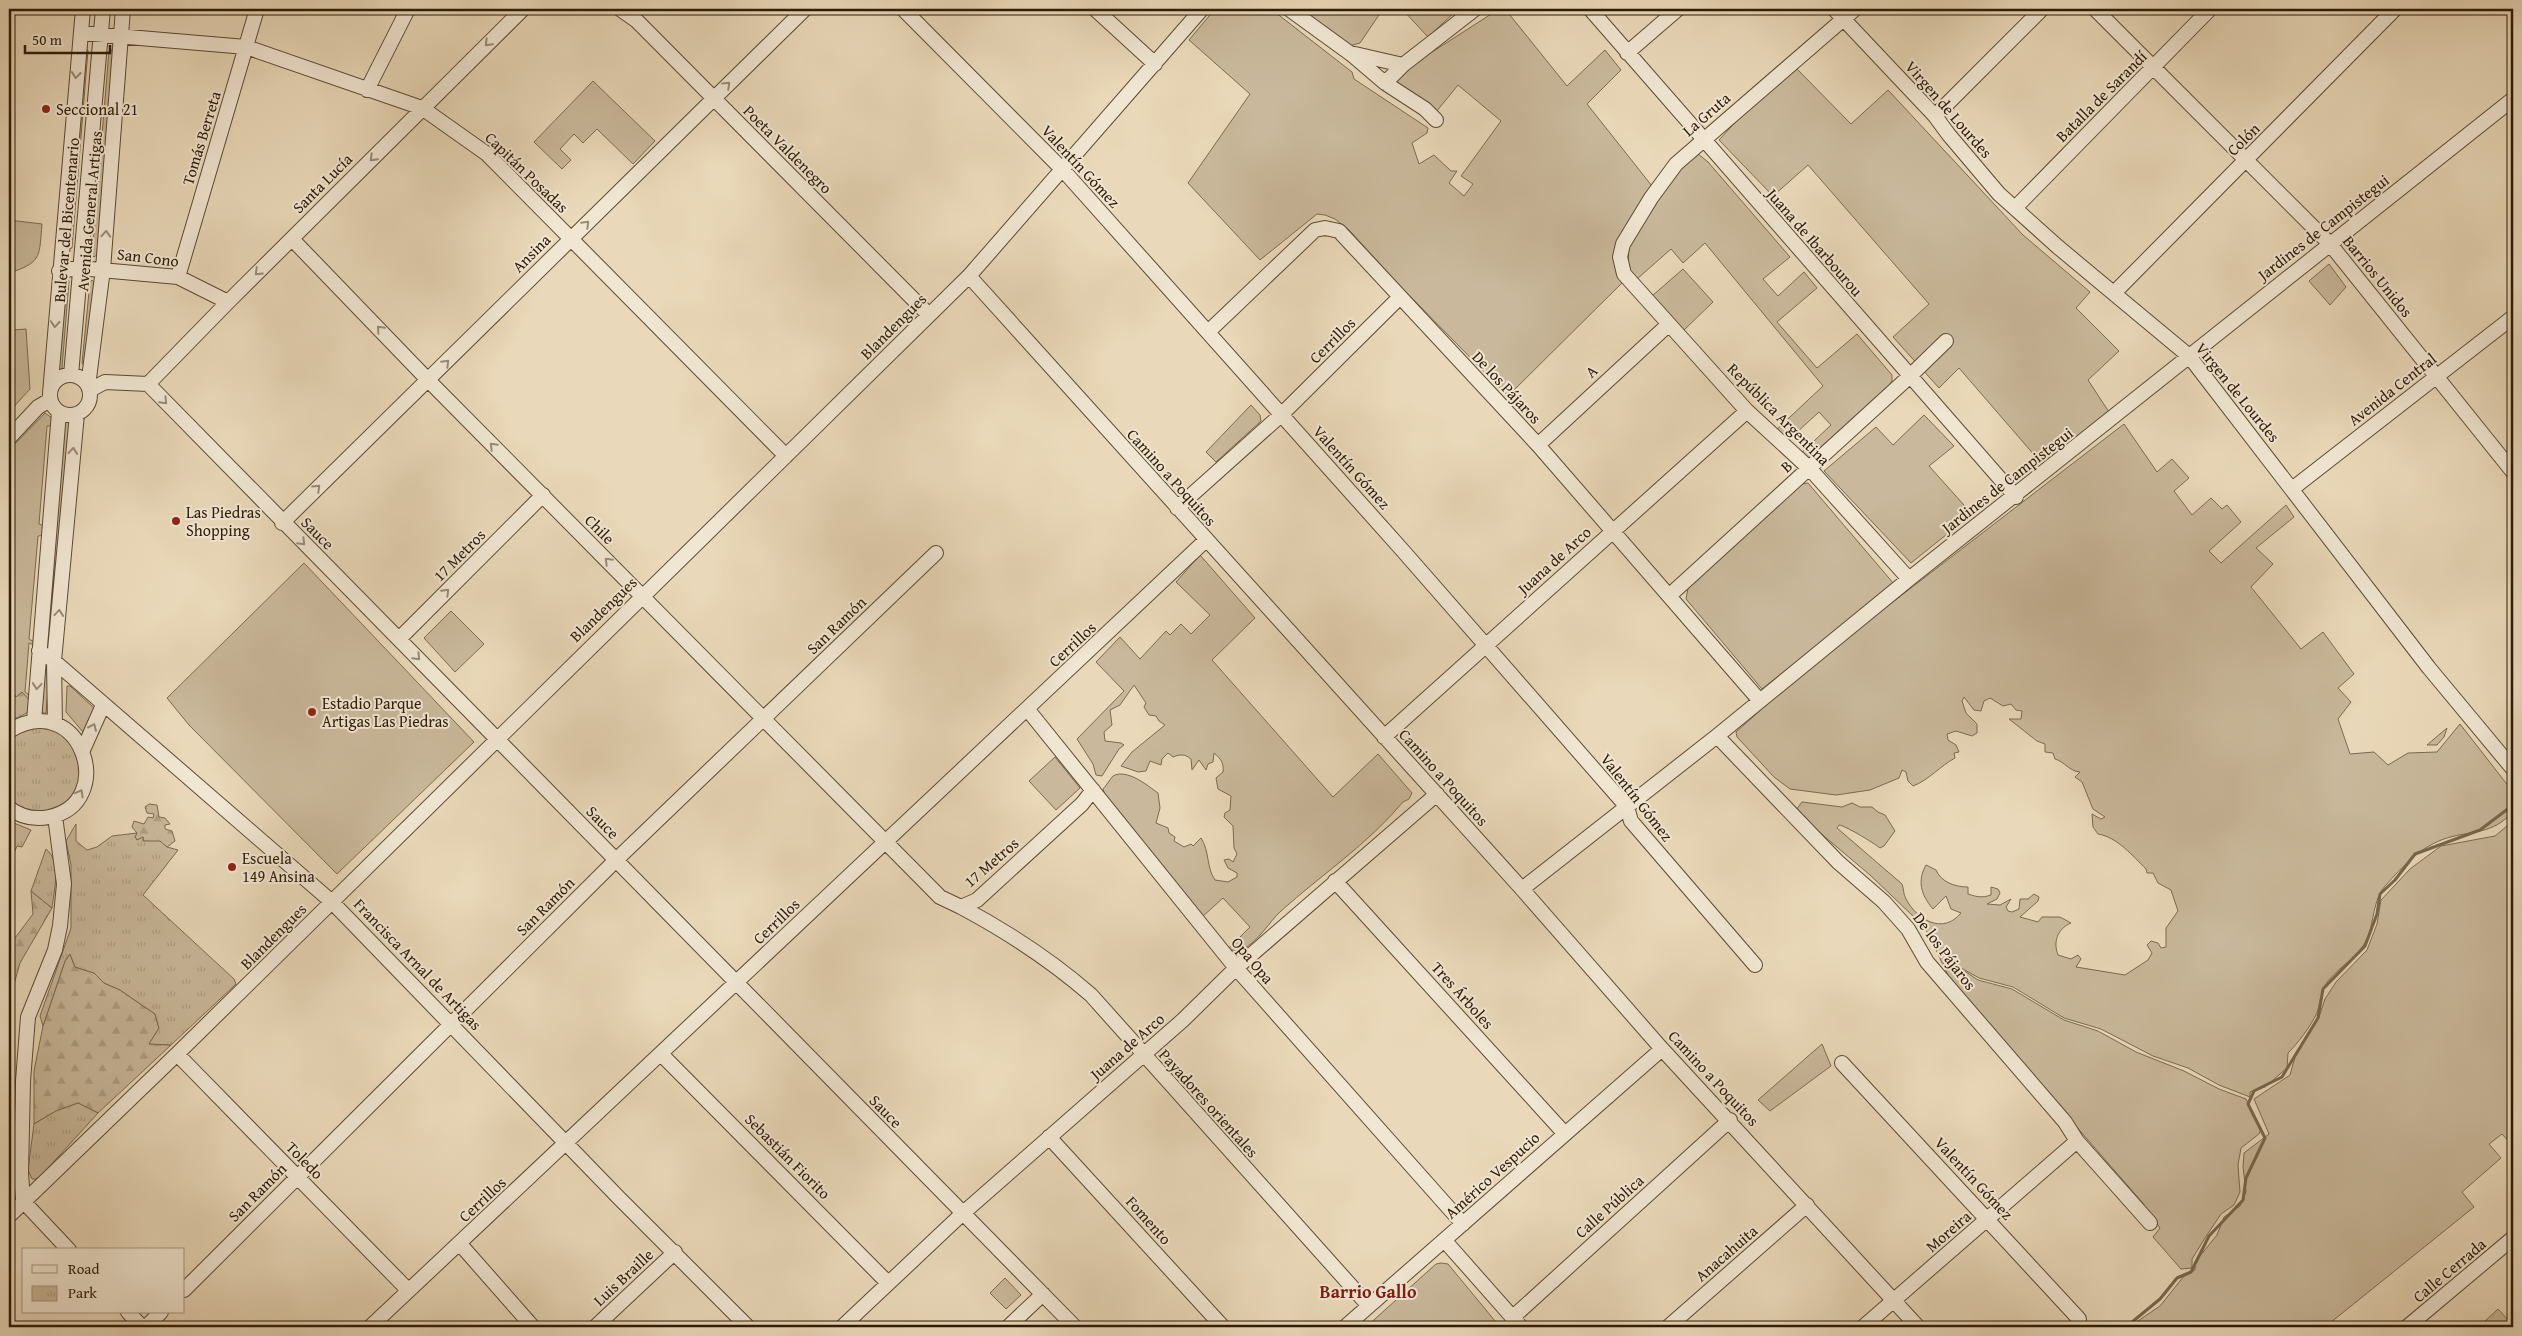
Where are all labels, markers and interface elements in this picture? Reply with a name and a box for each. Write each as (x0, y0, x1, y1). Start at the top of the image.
scale bar (25, 22, 110, 54)
text: 50 m (32, 29, 63, 50)
one-way arrow (485, 37, 494, 46)
street label: Batalla de Sarandí (2050, 44, 2153, 147)
street label: Virgen de Lourdes (1900, 55, 1998, 163)
one-way arrow (71, 71, 82, 79)
one-way arrow (721, 82, 730, 91)
street label: La Gruta (1677, 86, 1736, 142)
street label: Tomás Berreta (175, 88, 227, 188)
place label: Seccional 21 (56, 97, 138, 121)
street label: Poeta Valdenegro (738, 99, 838, 199)
marker: Seccional 21 (40, 103, 52, 115)
street label: Colón (2221, 117, 2265, 161)
street label: Valentín Gómez (1036, 119, 1126, 213)
street label: Capitán Posadas (480, 126, 574, 218)
street label: Avenida General Artigas (70, 130, 108, 292)
street label: Bulevar del Bicentenario (47, 137, 85, 303)
street label: Santa Lucía (286, 147, 358, 219)
one-way arrow (370, 152, 379, 161)
street label: Jardines de Campistegui (2251, 168, 2394, 287)
street label: Juana de Ibarbourou (1760, 181, 1869, 302)
one-way arrow (580, 220, 589, 229)
street label: Ansina (506, 228, 556, 278)
one-way arrow (100, 229, 111, 237)
street label: Barrios Unidos (2337, 230, 2419, 322)
street label: San Cono (116, 241, 180, 273)
one-way arrow (254, 266, 263, 275)
street label: Blandengues (854, 287, 932, 365)
street label: Cerrillos (1303, 311, 1361, 369)
one-way arrow (50, 320, 61, 328)
one-way arrow (377, 326, 386, 335)
street label: Virgen de Lourdes (2190, 337, 2286, 447)
street label: De los Pájaros (1467, 345, 1547, 429)
street label: Avenida Central (2343, 346, 2442, 431)
street label: República Argentina (1722, 357, 1836, 471)
street label: A (1579, 359, 1603, 383)
one-way arrow (440, 360, 449, 369)
one-way arrow (158, 395, 167, 404)
street label: Valentín Gómez (1308, 420, 1396, 514)
street label: Jardines de Campistegui (1935, 421, 2078, 540)
street label: Camino a Poquitos (1122, 423, 1222, 531)
one-way arrow (490, 442, 499, 451)
one-way arrow (67, 446, 78, 454)
street label: B (1775, 454, 1797, 478)
one-way arrow (311, 485, 320, 494)
place label: Las Piedras Shopping (186, 500, 261, 542)
street label: Chile (579, 508, 621, 550)
street label: Sauce (296, 511, 340, 555)
marker: Las Piedras Shopping (170, 515, 182, 527)
street label: Juana de Arco (1510, 520, 1596, 601)
street label: 17 Metros (427, 523, 491, 587)
one-way arrow (296, 536, 305, 545)
one-way arrow (605, 558, 614, 567)
street label: Blandengues (564, 571, 642, 647)
one-way arrow (441, 589, 450, 598)
street label: San Ramón (801, 590, 871, 660)
one-way arrow (53, 608, 64, 616)
street label: Cerrillos (1043, 616, 1101, 672)
one-way arrow (411, 651, 420, 660)
one-way arrow (31, 682, 42, 690)
place label: Estadio Parque Artigas Las Piedras (322, 691, 449, 733)
marker: Estadio Parque Artigas Las Piedras (306, 706, 318, 718)
one-way arrow (86, 723, 97, 732)
street label: Camino a Poquitos (1394, 723, 1494, 831)
street label: Valentín Gómez (1595, 748, 1679, 846)
one-way arrow (74, 789, 84, 798)
street label: Sauce (581, 800, 625, 844)
street label: 17 Metros (958, 831, 1024, 893)
place label: Escuela 149 Ansina (242, 846, 315, 888)
marker: Escuela 149 Ansina (226, 861, 238, 873)
street label: San Ramón (510, 871, 580, 941)
street label: Francisca Arnal de Artigas (348, 892, 488, 1036)
street label: Cerrillos (747, 892, 805, 950)
street label: Blandengues (234, 897, 312, 975)
street label: De los Pájaros (1908, 907, 1982, 995)
street label: Opa Opa (1226, 931, 1280, 989)
street label: Tres Árboles (1426, 956, 1500, 1034)
street label: Juana de Arco (1083, 1007, 1170, 1087)
street label: Camino a Poquitos (1663, 1024, 1765, 1132)
street label: Payadores orientales (1154, 1043, 1264, 1163)
street label: Sauce (864, 1089, 908, 1133)
street label: Sebastián Fiorito (740, 1108, 836, 1204)
street label: Américo Vespucio (1439, 1126, 1545, 1224)
street label: Valentín Gómez (1929, 1131, 2019, 1225)
street label: Toledo (281, 1135, 329, 1185)
street label: San Ramón (222, 1157, 292, 1227)
street label: Calle Pública (1569, 1168, 1649, 1244)
street label: Cerrillos (453, 1171, 511, 1227)
street label: Fomento (1120, 1190, 1178, 1250)
street label: Moreira (1920, 1204, 1976, 1258)
street label: Anacahuita (1689, 1219, 1763, 1287)
street label: Calle Cerrada (2407, 1232, 2491, 1308)
street label: Luis Braille (587, 1243, 659, 1311)
legend (22, 1248, 185, 1314)
text: Road (68, 1258, 99, 1279)
district label: Barrio Gallo (1320, 1278, 1417, 1305)
text: Park (68, 1282, 97, 1303)

